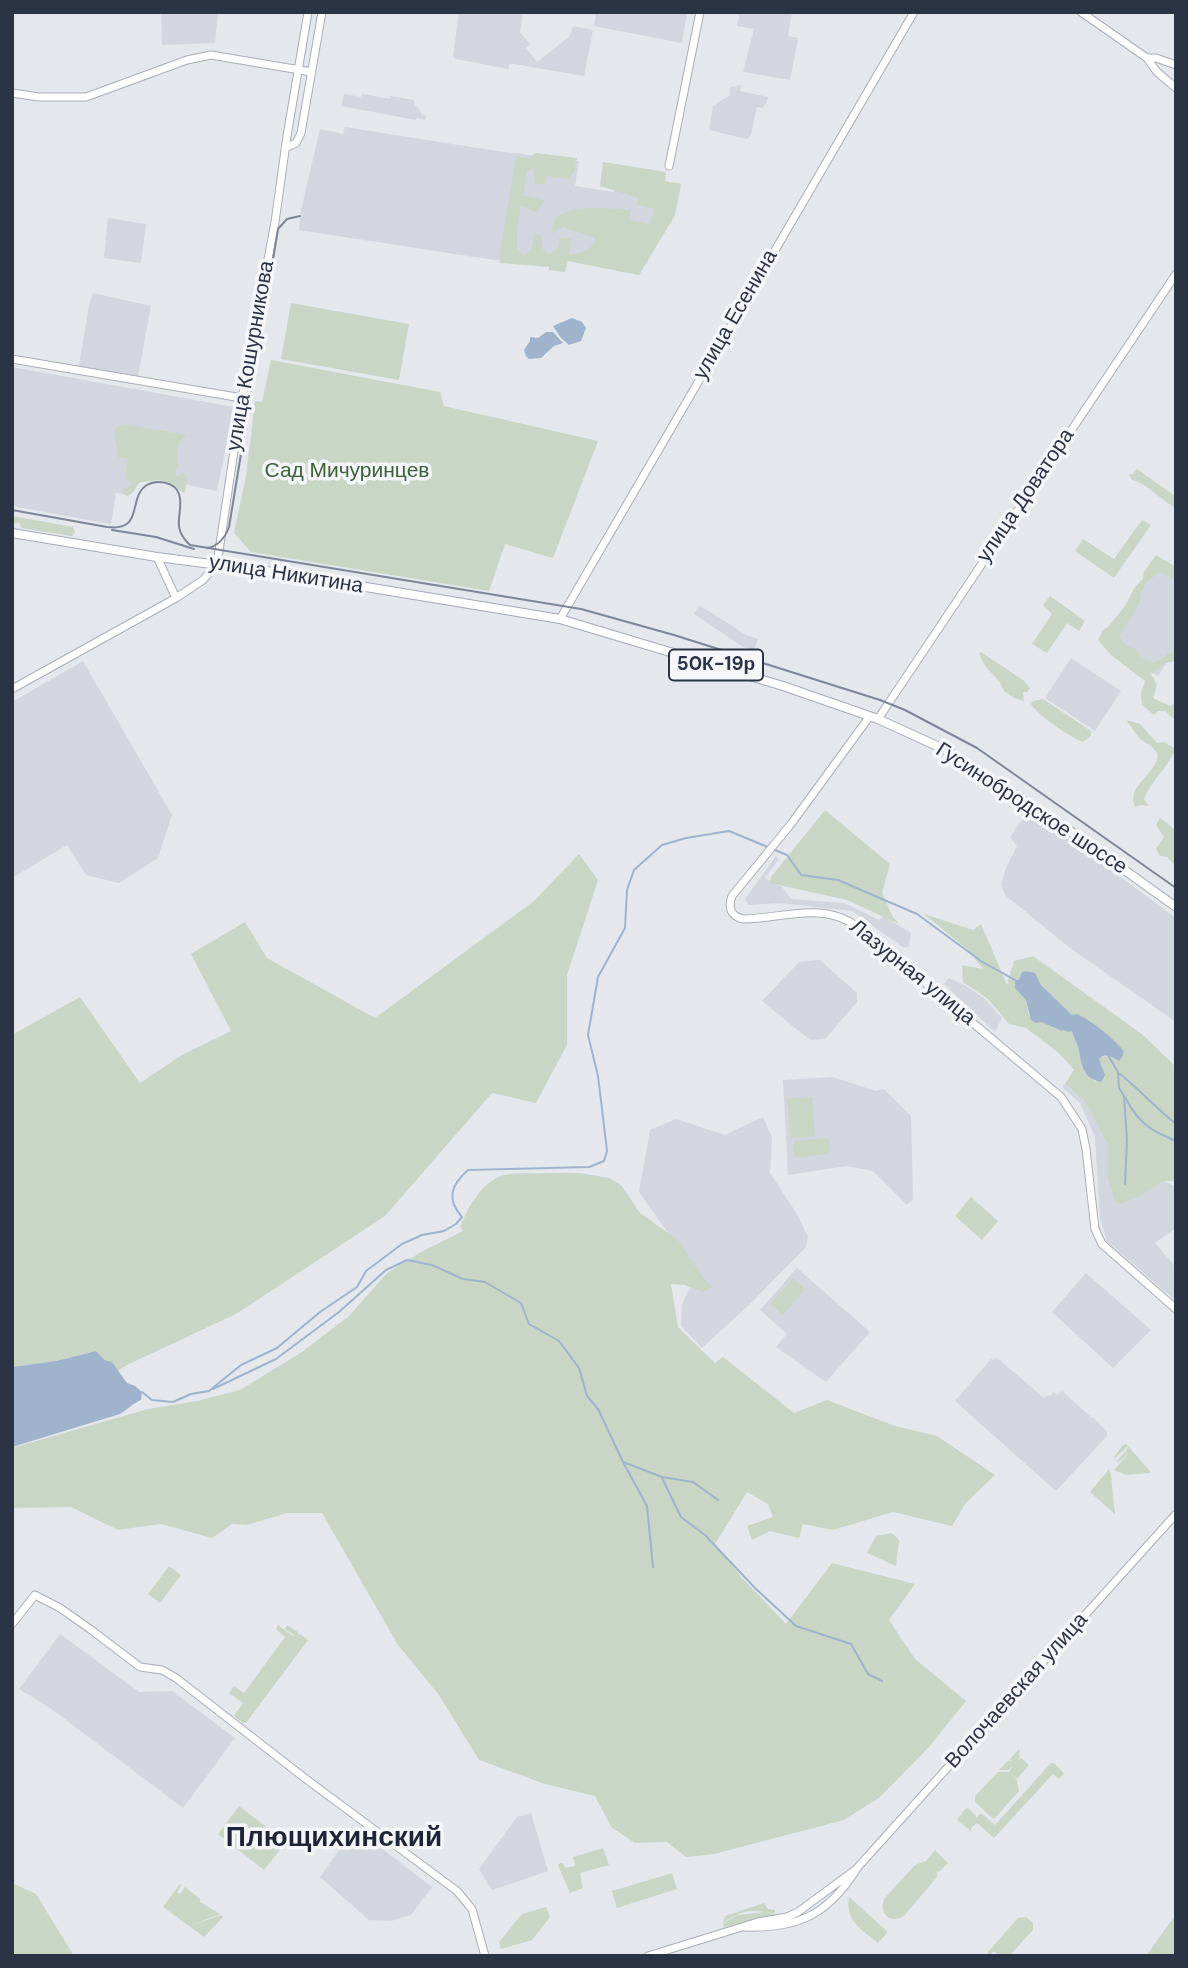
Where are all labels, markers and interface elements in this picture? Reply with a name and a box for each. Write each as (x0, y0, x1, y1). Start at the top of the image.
street label: улица Есенина (689, 246, 783, 384)
street label: улица Кошурникова (222, 259, 280, 453)
street label: улица Доватора (972, 424, 1080, 568)
park label: Сад Мичуринцев (265, 458, 429, 484)
street label: улица Никитина (207, 550, 365, 600)
road number: 50К-19р (669, 650, 763, 680)
street label: Гусинобродское шоссе (931, 738, 1131, 880)
street label: Лазурная улица (844, 915, 980, 1031)
street label: Волочаевская улица (941, 1608, 1093, 1774)
district label: Плющихинский (226, 1822, 442, 1856)

